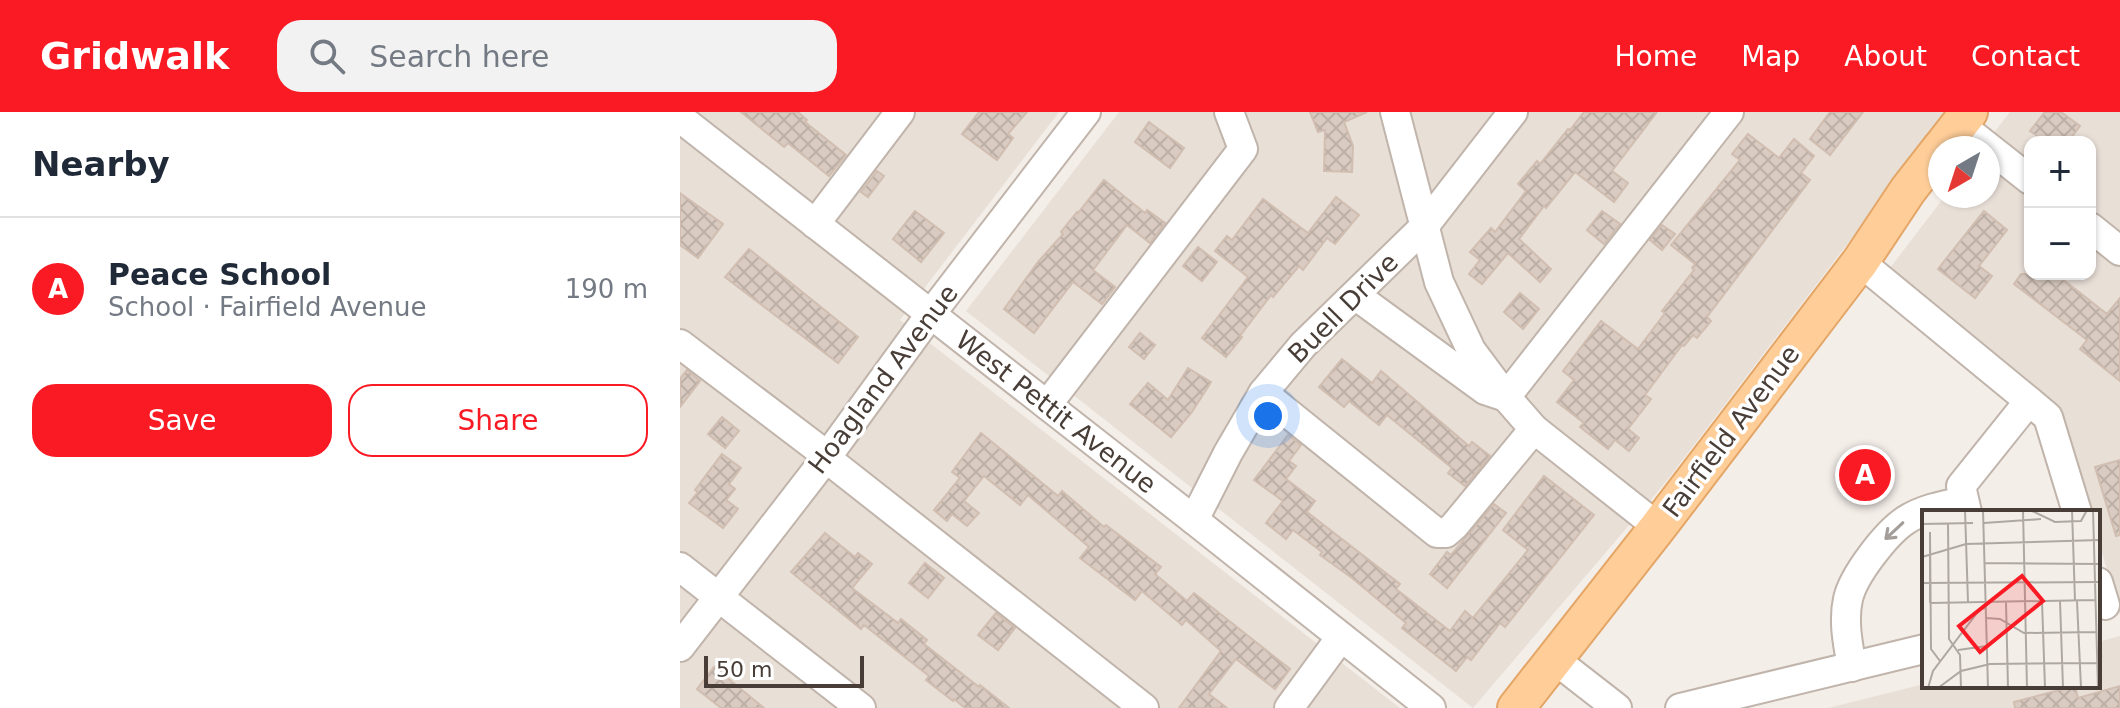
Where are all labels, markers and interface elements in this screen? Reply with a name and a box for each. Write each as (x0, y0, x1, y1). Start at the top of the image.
search box (277, 20, 837, 92)
text: Gridwalk (40, 34, 229, 78)
icon: search (305, 34, 349, 78)
text: Search here (369, 39, 549, 74)
text: Home (1614, 40, 1697, 73)
text: Map (1741, 40, 1800, 73)
text: About (1844, 40, 1927, 73)
text: Contact (1971, 40, 2080, 73)
north arrow (1928, 136, 2000, 208)
map controls (2024, 136, 2096, 280)
button: + (2024, 136, 2096, 208)
text: Nearby (32, 144, 170, 184)
button: − (2024, 208, 2096, 280)
street label: Buell Drive (1282, 247, 1404, 369)
text: Peace School (108, 257, 331, 292)
text: A (48, 274, 68, 304)
text: 190 m (565, 274, 648, 304)
street label: Hoagland Avenue (802, 279, 964, 479)
text: School · Fairfield Avenue (108, 292, 427, 322)
street label: West Pettit Avenue (950, 325, 1162, 499)
street label: Fairfield Avenue (1657, 339, 1805, 523)
button: Save (32, 384, 332, 457)
button: Share (348, 384, 648, 457)
your location (1248, 396, 1288, 436)
pin: A (1839, 445, 1891, 505)
inset map (1922, 510, 2100, 688)
one-way arrow (1884, 521, 1904, 540)
scale bar (704, 652, 864, 688)
text: 50 m (716, 657, 772, 682)

